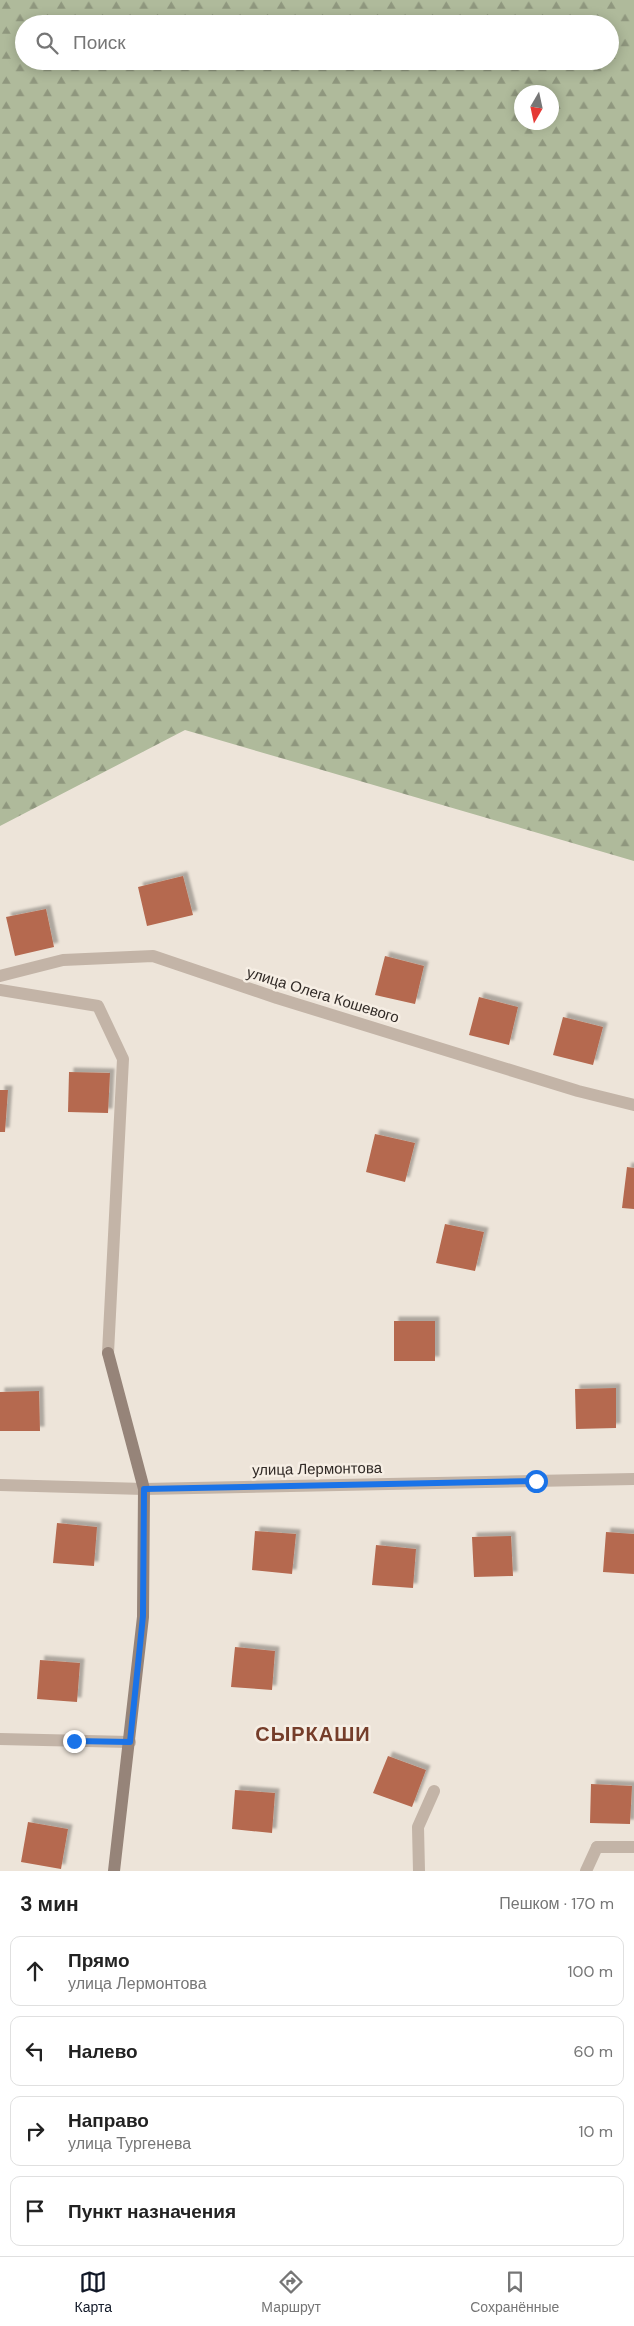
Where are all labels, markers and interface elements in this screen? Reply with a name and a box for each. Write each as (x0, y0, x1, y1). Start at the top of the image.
search box (15, 15, 619, 70)
icon: search (33, 29, 61, 57)
text: Поиск (73, 30, 126, 55)
north arrow (514, 85, 559, 130)
street label: улица Олега Кошевого (244, 962, 402, 1028)
street label: улица Лермонтова (252, 1458, 383, 1480)
route start (525, 1470, 548, 1493)
district label: СЫРКАШИ (255, 1721, 371, 1747)
route end (63, 1730, 86, 1753)
text: 3 мин (20, 1890, 79, 1918)
text: Пешком · 170 m (499, 1893, 614, 1914)
text: Прямо (68, 1948, 130, 1973)
icon: ahead (21, 1957, 49, 1985)
text: 100 m (568, 1961, 613, 1982)
text: улица Лермонтова (68, 1973, 207, 1994)
icon: left (21, 2037, 49, 2065)
text: Налево (68, 2039, 138, 2064)
text: 60 m (573, 2041, 613, 2062)
text: Направо (68, 2108, 149, 2133)
icon: right (21, 2117, 49, 2145)
text: 10 m (579, 2121, 613, 2142)
text: улица Тургенева (68, 2133, 191, 2154)
icon: arrive (21, 2197, 49, 2225)
text: Пункт назначения (68, 2199, 236, 2224)
tab: Карта (75, 2268, 112, 2316)
tab: Маршрут (261, 2268, 321, 2316)
tab: Сохранённые (470, 2268, 559, 2316)

